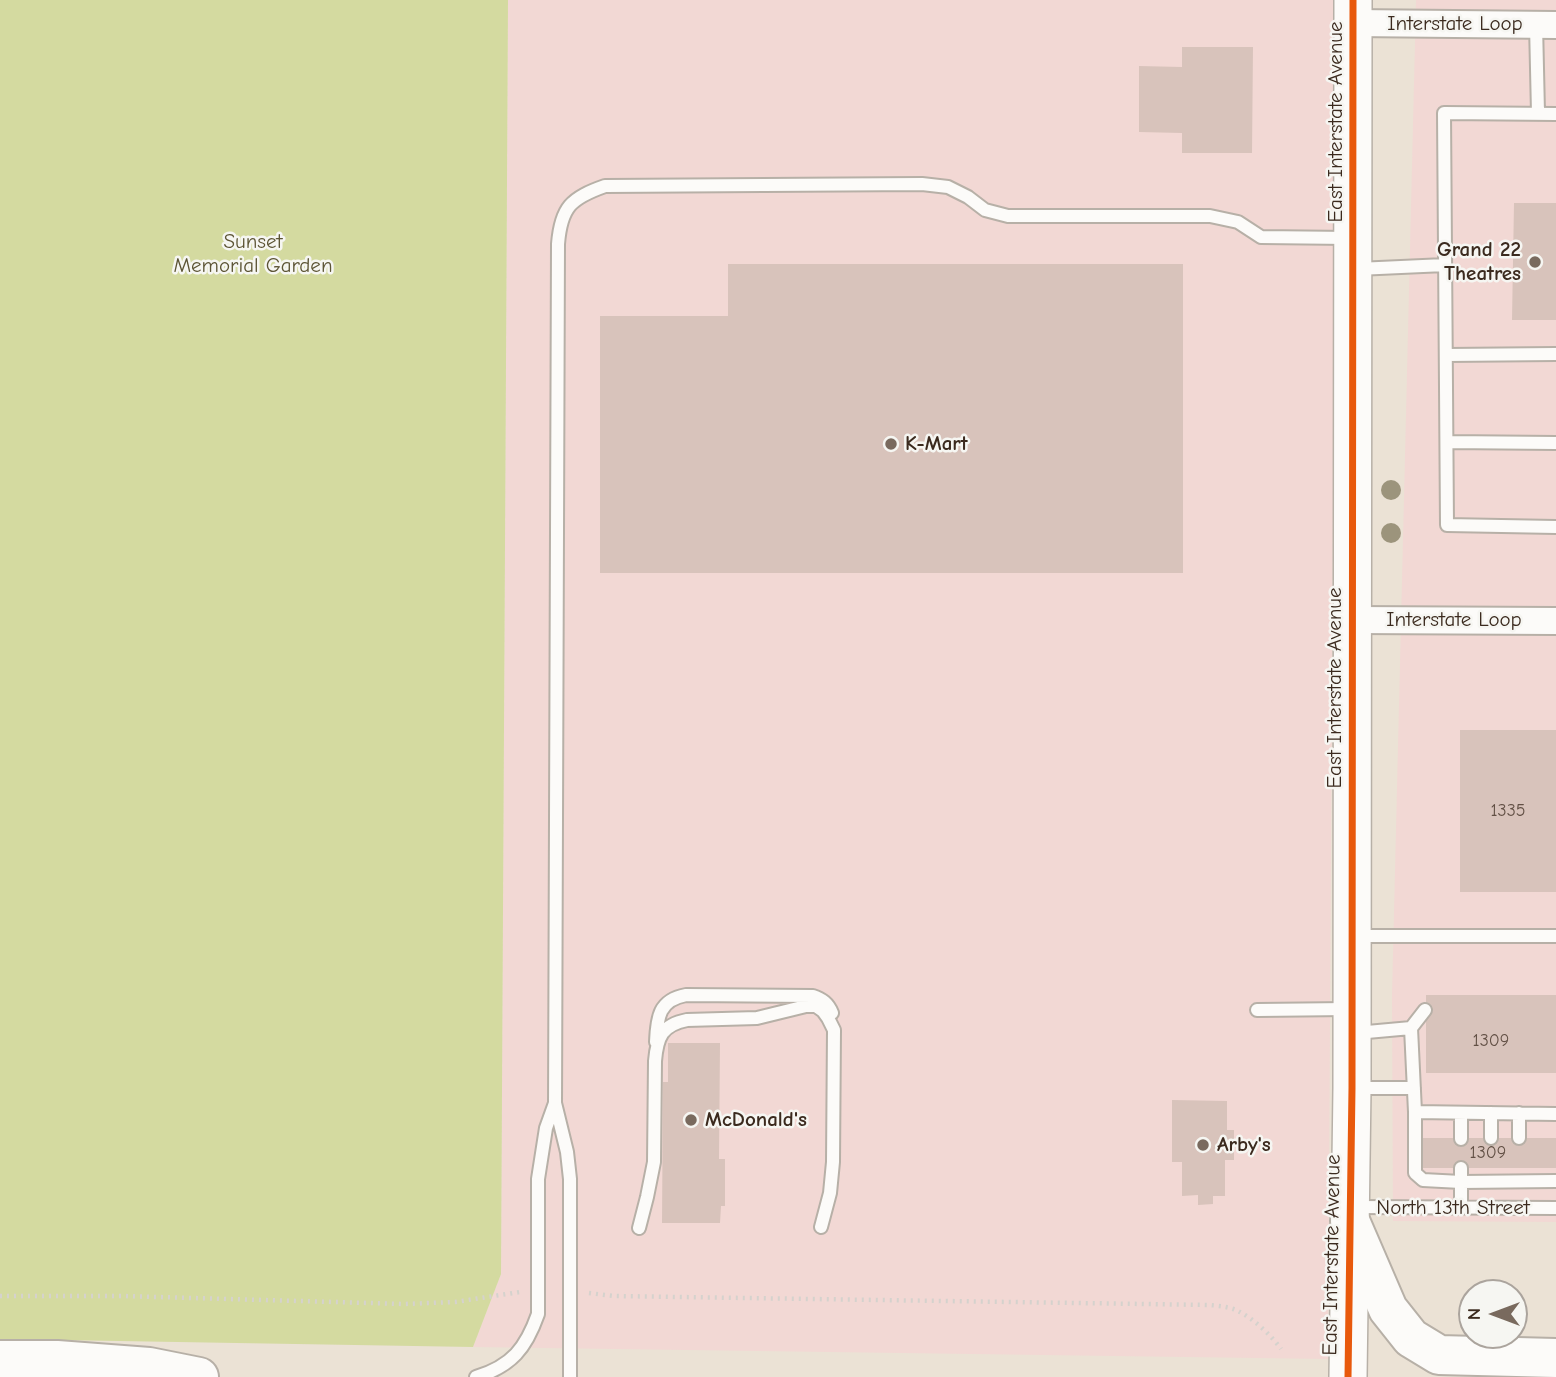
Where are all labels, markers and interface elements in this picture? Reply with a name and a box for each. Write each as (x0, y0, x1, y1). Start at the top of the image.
street label: Interstate Loop (1387, 11, 1523, 37)
street label: East Interstate Avenue (1323, 21, 1349, 223)
park label: Sunset Memorial Garden (174, 229, 332, 279)
place label: Grand 22 Theatres (1437, 237, 1521, 287)
marker: Grand 22 Theatres (1527, 254, 1543, 270)
place label: K-Mart (905, 431, 968, 457)
marker: K-Mart (883, 436, 899, 452)
street label: East Interstate Avenue (1322, 587, 1348, 789)
street label: Interstate Loop (1386, 607, 1522, 633)
house number: 1335 (1490, 800, 1526, 822)
house number: 1309 (1473, 1030, 1509, 1052)
place label: McDonald's (705, 1107, 807, 1133)
marker: McDonald's (683, 1112, 699, 1128)
place label: Arby's (1217, 1132, 1271, 1158)
marker: Arby's (1195, 1137, 1211, 1153)
house number: 1309 (1470, 1142, 1506, 1164)
street label: East Interstate Avenue (1318, 1154, 1346, 1356)
street label: North 13th Street (1376, 1195, 1530, 1221)
north arrow (1458, 1279, 1528, 1349)
text: N (1463, 1308, 1485, 1320)

